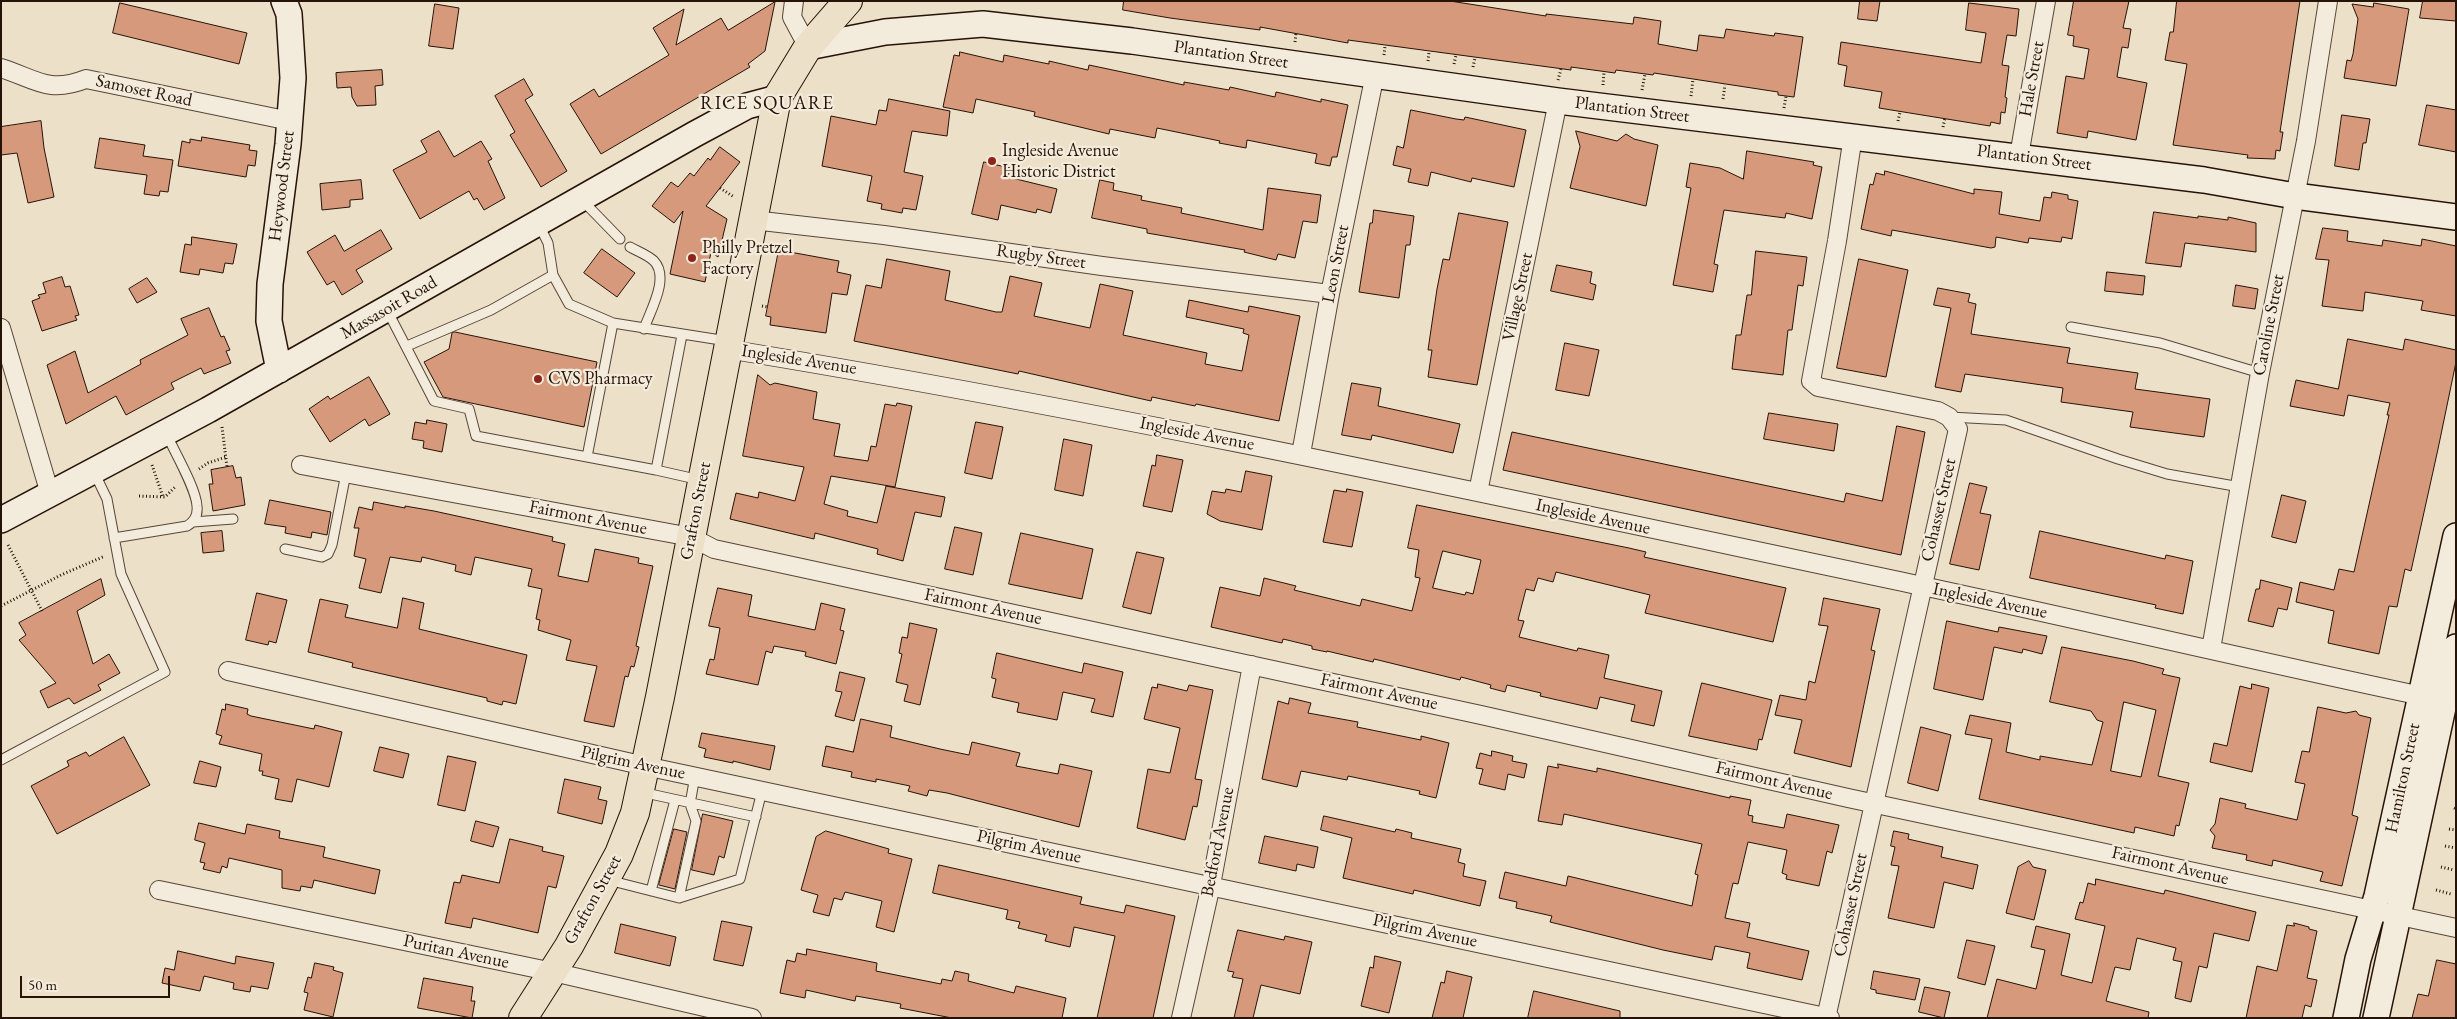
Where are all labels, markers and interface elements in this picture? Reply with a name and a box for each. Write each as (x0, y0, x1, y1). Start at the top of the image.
street label: Plantation Street (1172, 36, 1290, 74)
street label: Hale Street (2015, 40, 2049, 118)
street label: Samoset Road (94, 70, 194, 112)
street label: Plantation Street (1573, 92, 1691, 128)
district label: RICE SQUARE (699, 93, 835, 115)
street label: Heywood Street (264, 129, 300, 243)
place label: Ingleside Avenue Historic District (1002, 140, 1118, 182)
street label: Plantation Street (1975, 140, 2093, 176)
marker: Ingleside Avenue Historic District (986, 155, 998, 167)
street label: Leon Street (1318, 223, 1354, 305)
place label: Philly Pretzel Factory (702, 237, 792, 280)
street label: Rugby Street (995, 240, 1087, 274)
street label: Village Street (1498, 251, 1538, 343)
marker: Philly Pretzel Factory (686, 252, 698, 264)
street label: Massasoit Road (337, 272, 441, 344)
street label: Caroline Street (2249, 272, 2289, 378)
street label: Ingleside Avenue (740, 340, 858, 380)
place label: CVS Pharmacy (548, 368, 653, 390)
marker: CVS Pharmacy (532, 373, 544, 385)
street label: Ingleside Avenue (1138, 412, 1256, 456)
street label: Cohasset Street (1917, 456, 1961, 564)
street label: Grafton Street (676, 460, 716, 562)
street label: Ingleside Avenue (1534, 494, 1652, 540)
street label: Fairmont Avenue (527, 496, 649, 540)
street label: Ingleside Avenue (1931, 578, 2049, 624)
street label: Fairmont Avenue (922, 584, 1044, 630)
street label: Fairmont Avenue (1318, 669, 1440, 715)
street label: Hamilton Street (2381, 721, 2425, 835)
street label: Pilgrim Avenue (579, 741, 687, 785)
street label: Fairmont Avenue (1713, 757, 1835, 805)
street label: Bedford Avenue (1197, 785, 1239, 899)
street label: Pilgrim Avenue (975, 825, 1083, 869)
street label: Fairmont Avenue (2109, 842, 2231, 890)
street label: Grafton Street (559, 851, 627, 949)
street label: Cohasset Street (1829, 851, 1873, 959)
street label: Pilgrim Avenue (1371, 909, 1479, 953)
street label: Puritan Avenue (401, 930, 511, 974)
scale bar (22, 966, 172, 998)
text: 50 m (28, 975, 57, 994)

